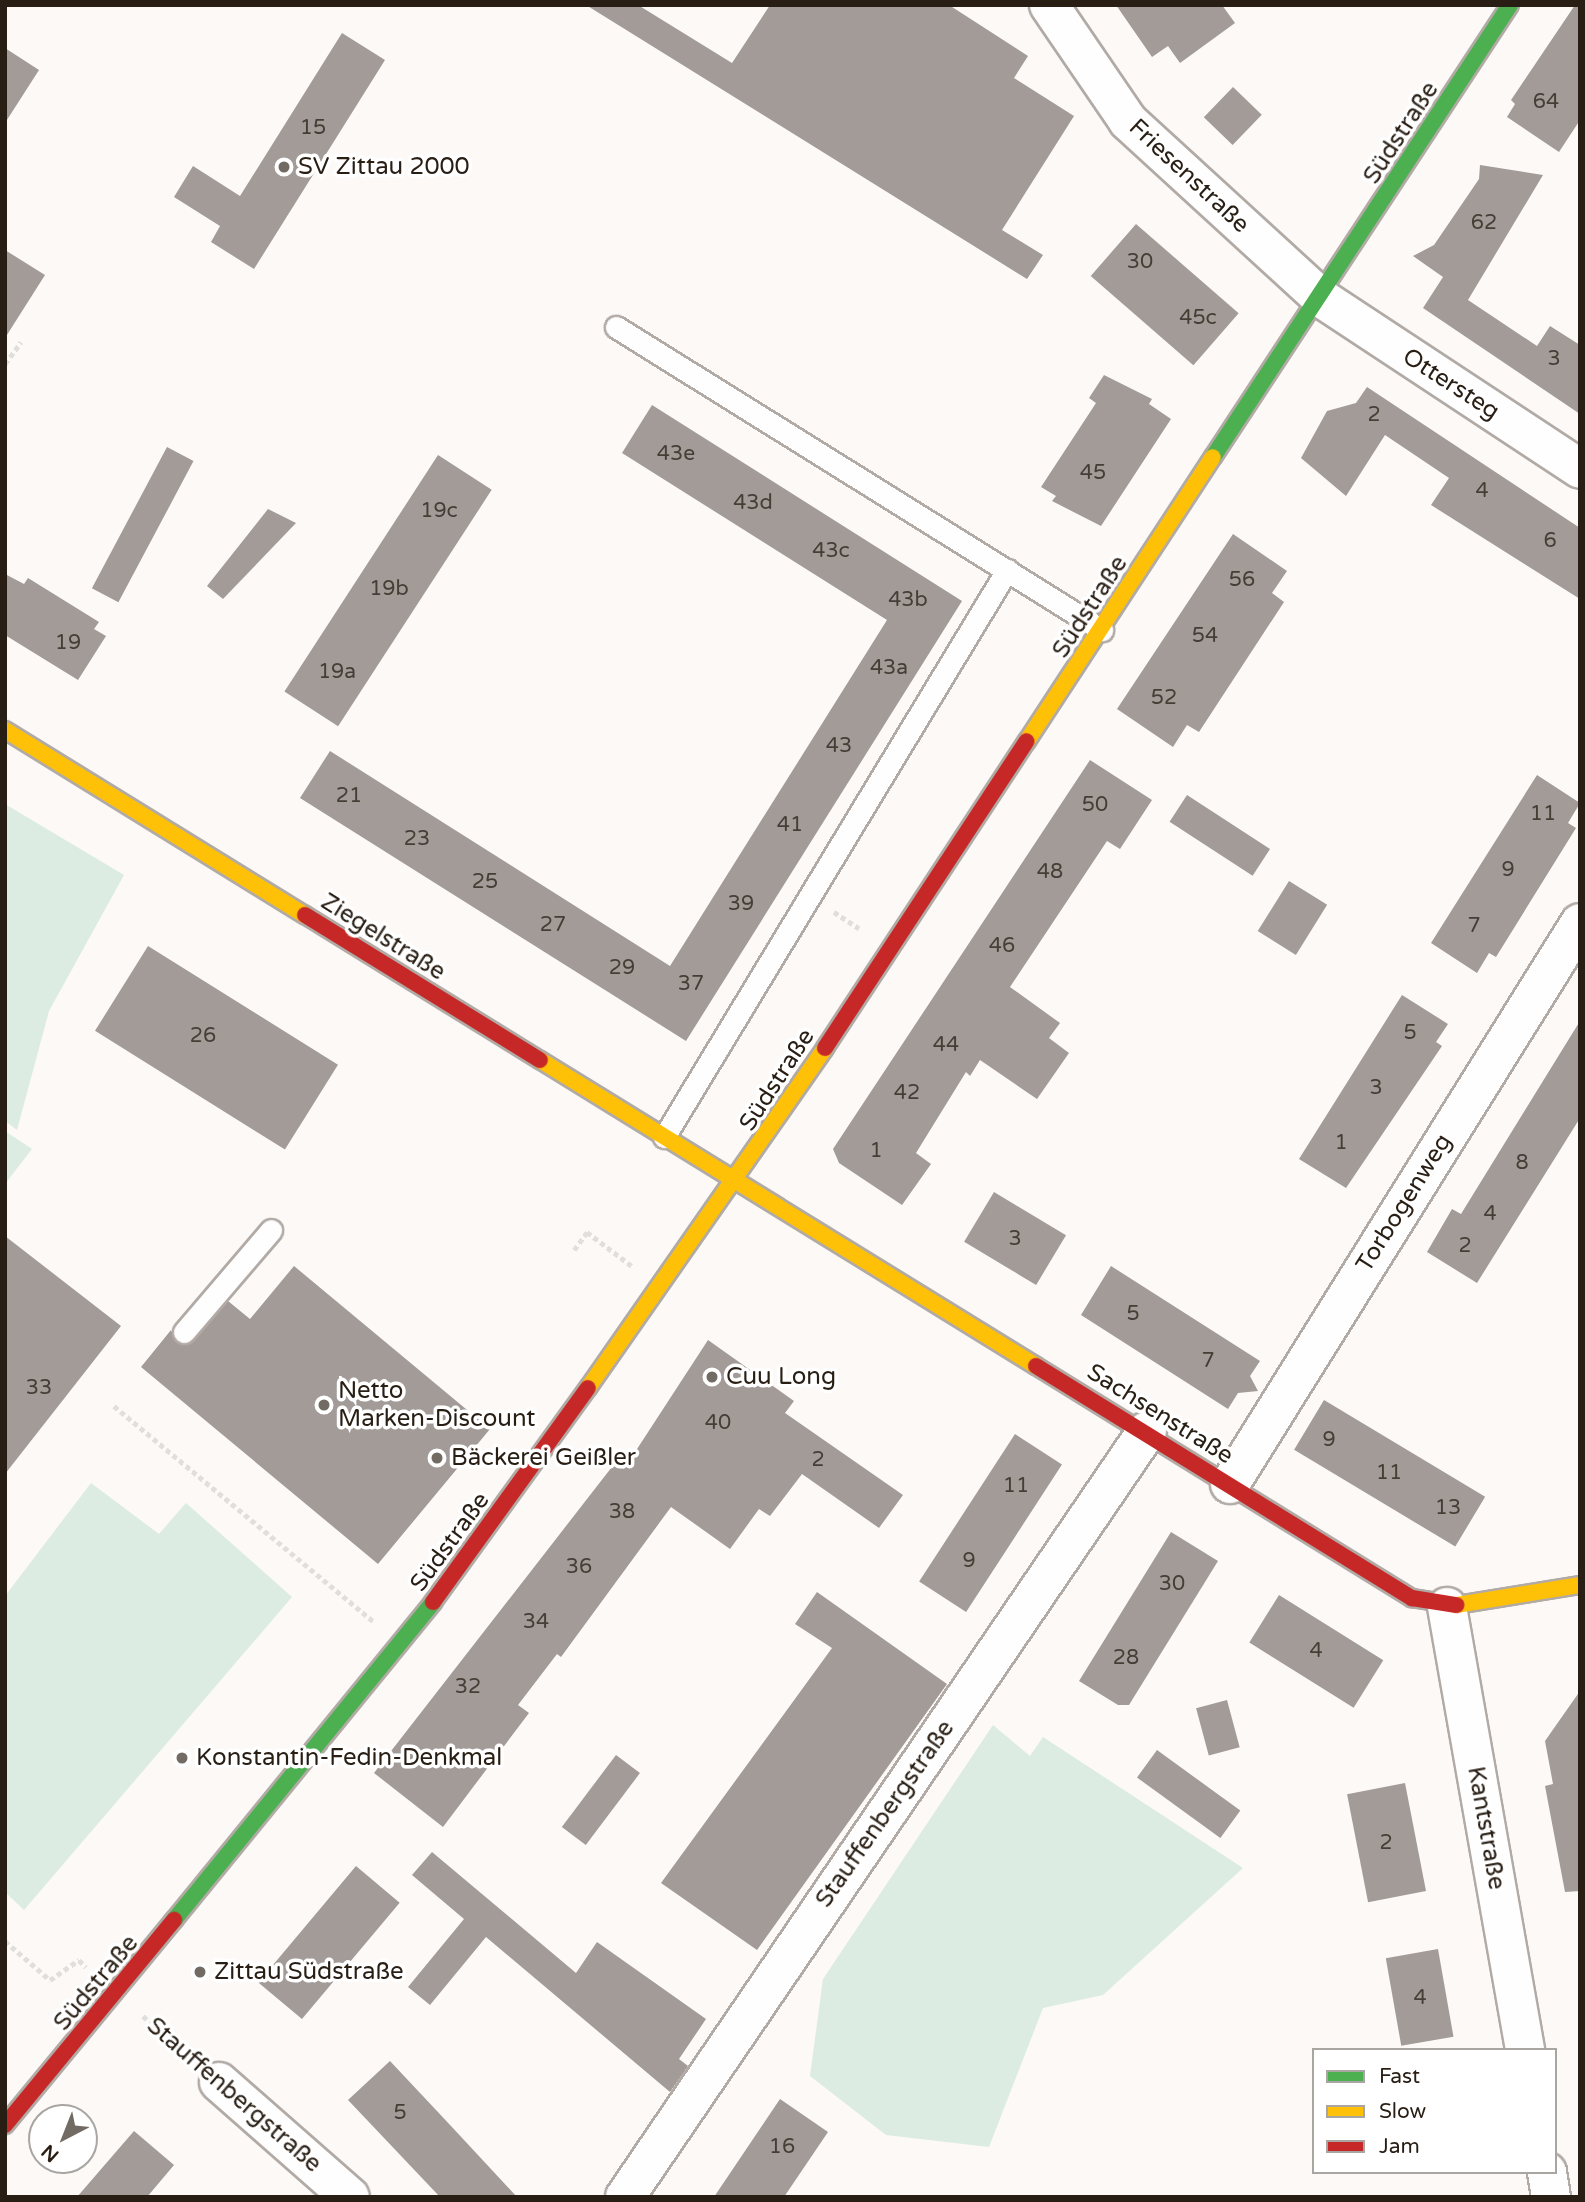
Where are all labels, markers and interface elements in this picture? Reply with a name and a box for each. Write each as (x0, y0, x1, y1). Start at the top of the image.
street label: Südstraße (1357, 77, 1445, 189)
house number: 64 (1533, 89, 1559, 115)
street label: Friesenstraße (1123, 113, 1255, 239)
house number: 15 (300, 115, 326, 141)
place label: SV Zittau 2000 (298, 153, 470, 181)
marker: SV Zittau 2000 (276, 159, 292, 175)
house number: 62 (1471, 210, 1497, 236)
house number: 30 (1127, 249, 1153, 275)
house number: 45c (1179, 305, 1217, 331)
street label: Ottersteg (1397, 342, 1505, 426)
house number: 3 (1547, 346, 1561, 372)
house number: 2 (1367, 402, 1381, 428)
house number: 43e (657, 441, 695, 467)
house number: 45 (1080, 460, 1106, 486)
house number: 4 (1475, 478, 1489, 504)
house number: 43d (733, 490, 773, 516)
house number: 19c (420, 498, 458, 524)
house number: 6 (1543, 528, 1557, 554)
house number: 43c (812, 538, 850, 564)
street label: Südstraße (1046, 551, 1134, 663)
house number: 56 (1229, 567, 1255, 593)
house number: 19b (369, 576, 409, 602)
house number: 43b (888, 587, 928, 613)
house number: 54 (1192, 623, 1218, 649)
house number: 19 (55, 630, 81, 656)
house number: 43a (870, 655, 908, 681)
house number: 19a (318, 659, 356, 685)
house number: 52 (1151, 685, 1177, 711)
house number: 43 (826, 733, 852, 759)
house number: 21 (336, 783, 362, 809)
house number: 50 (1082, 792, 1108, 818)
house number: 11 (1530, 801, 1556, 827)
house number: 41 (777, 812, 803, 838)
house number: 23 (404, 826, 430, 852)
house number: 9 (1501, 857, 1515, 883)
house number: 48 (1037, 859, 1063, 885)
house number: 25 (472, 869, 498, 895)
street label: Ziegelstraße (316, 887, 450, 987)
house number: 39 (728, 891, 754, 917)
house number: 27 (540, 912, 566, 938)
house number: 7 (1467, 913, 1481, 939)
house number: 46 (989, 933, 1015, 959)
house number: 29 (609, 955, 635, 981)
house number: 37 (678, 971, 704, 997)
house number: 5 (1403, 1020, 1417, 1046)
house number: 26 (190, 1023, 216, 1049)
street label: Südstraße (733, 1024, 821, 1136)
house number: 44 (933, 1032, 959, 1058)
house number: 3 (1369, 1075, 1383, 1101)
house number: 42 (894, 1080, 920, 1106)
street label: Torbogenweg (1350, 1129, 1458, 1277)
house number: 1 (1334, 1130, 1348, 1156)
house number: 1 (869, 1138, 883, 1164)
house number: 8 (1515, 1150, 1529, 1176)
house number: 4 (1483, 1201, 1497, 1227)
house number: 3 (1008, 1226, 1022, 1252)
house number: 2 (1458, 1233, 1472, 1259)
house number: 5 (1126, 1301, 1140, 1327)
house number: 7 (1201, 1348, 1215, 1374)
street label: Sachsenstraße (1082, 1358, 1238, 1470)
place label: Cuu Long (726, 1363, 836, 1391)
marker: Cuu Long (704, 1369, 720, 1385)
house number: 33 (26, 1375, 52, 1401)
place label: Netto Marken-Discount (338, 1377, 535, 1433)
marker: Netto Marken-Discount (316, 1397, 332, 1413)
house number: 40 (705, 1410, 731, 1436)
house number: 9 (1322, 1427, 1336, 1453)
place label: Bäckerei Geißler (451, 1444, 636, 1472)
house number: 2 (811, 1447, 825, 1473)
marker: Bäckerei Geißler (429, 1450, 445, 1466)
house number: 11 (1376, 1460, 1402, 1486)
house number: 11 (1003, 1473, 1029, 1499)
street label: Südstraße (404, 1487, 496, 1597)
house number: 13 (1435, 1495, 1461, 1521)
house number: 38 (609, 1499, 635, 1525)
house number: 9 (962, 1548, 976, 1574)
house number: 36 (566, 1554, 592, 1580)
house number: 30 (1159, 1571, 1185, 1597)
house number: 34 (523, 1609, 549, 1635)
house number: 4 (1309, 1638, 1323, 1664)
house number: 28 (1113, 1645, 1139, 1671)
house number: 32 (455, 1674, 481, 1700)
street label: Stauffenbergstraße (810, 1715, 960, 1913)
place label: Konstantin-Fedin-Denkmal (196, 1744, 502, 1772)
marker: Konstantin-Fedin-Denkmal (174, 1750, 190, 1766)
street label: Kantstraße (1461, 1764, 1511, 1892)
house number: 2 (1379, 1830, 1393, 1856)
street label: Südstraße (48, 1929, 144, 2037)
place label: Zittau Südstraße (214, 1958, 404, 1986)
marker: Zittau Südstraße (192, 1964, 208, 1980)
house number: 4 (1413, 1985, 1427, 2011)
street label: Stauffenbergstraße (141, 2011, 327, 2179)
legend (1312, 2048, 1557, 2174)
text: Fast (1379, 2064, 1420, 2089)
text: Slow (1379, 2099, 1426, 2124)
house number: 5 (393, 2100, 407, 2126)
north arrow (28, 2104, 98, 2174)
house number: 16 (769, 2134, 795, 2160)
text: Jam (1379, 2134, 1420, 2159)
text: N (37, 2140, 63, 2166)

